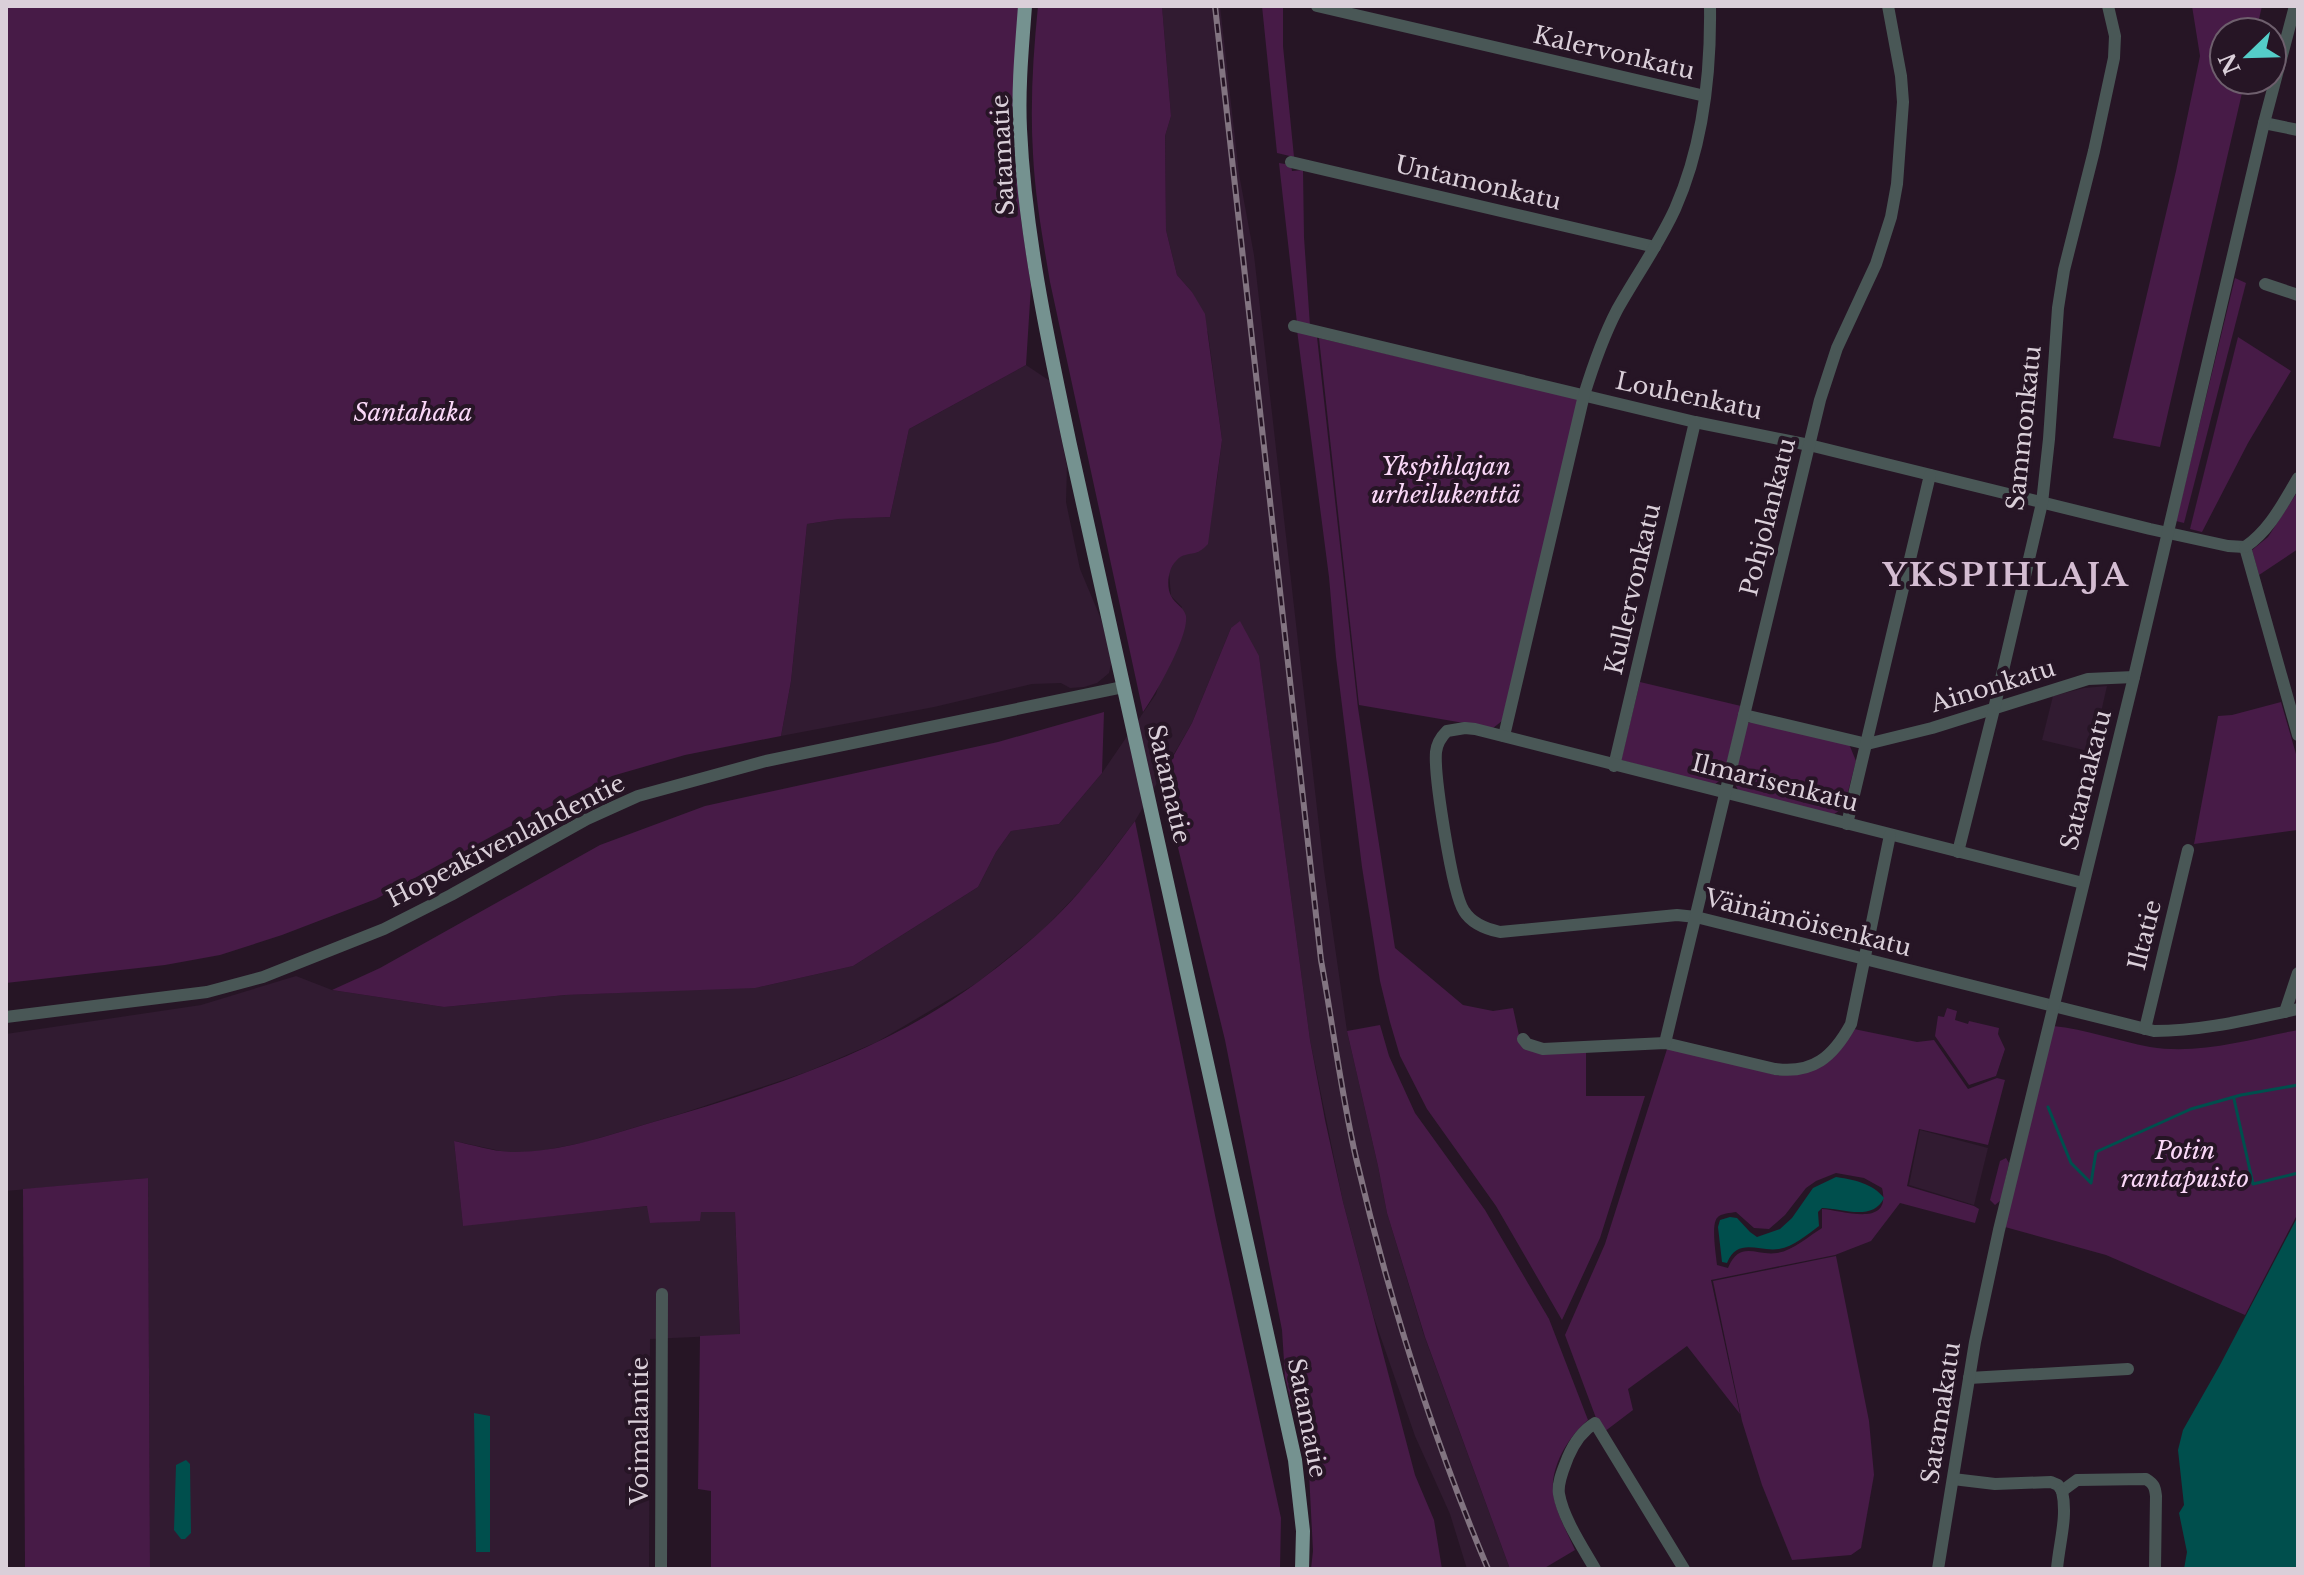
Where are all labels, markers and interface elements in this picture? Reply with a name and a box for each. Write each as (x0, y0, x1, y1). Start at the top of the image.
north arrow (2208, 16, 2288, 96)
street label: Kalervonkatu (1531, 20, 1698, 85)
text: N (2213, 49, 2247, 78)
street label: Satamatie (985, 94, 1020, 216)
street label: Untamonkatu (1392, 149, 1564, 216)
street label: Sammonkatu (2000, 344, 2047, 512)
street label: Louhenkatu (1613, 366, 1765, 425)
park label: Santahaka (354, 398, 472, 427)
street label: Pohjolankatu (1734, 435, 1801, 599)
park label: Ykspihlajan urheilukenttä (1371, 452, 1521, 509)
street label: Kullervonkatu (1599, 500, 1666, 677)
district label: YKSPIHLAJA (1881, 555, 2130, 595)
street label: Ainonkatu (1926, 653, 2059, 718)
street label: Satamakatu (2054, 707, 2117, 853)
street label: Satamatie (1142, 722, 1197, 846)
street label: Ilmarisenkatu (1689, 748, 1862, 817)
street label: Hopeakivenlahdentie (382, 768, 630, 913)
street label: Väinämöisenkatu (1701, 883, 1915, 962)
street label: Iltatie (2122, 897, 2167, 973)
park label: Potin rantapuisto (2121, 1136, 2249, 1193)
street label: Satamakatu (1915, 1340, 1966, 1486)
street label: Satamatie (1282, 1356, 1333, 1480)
street label: Voimalantie (625, 1357, 654, 1506)

